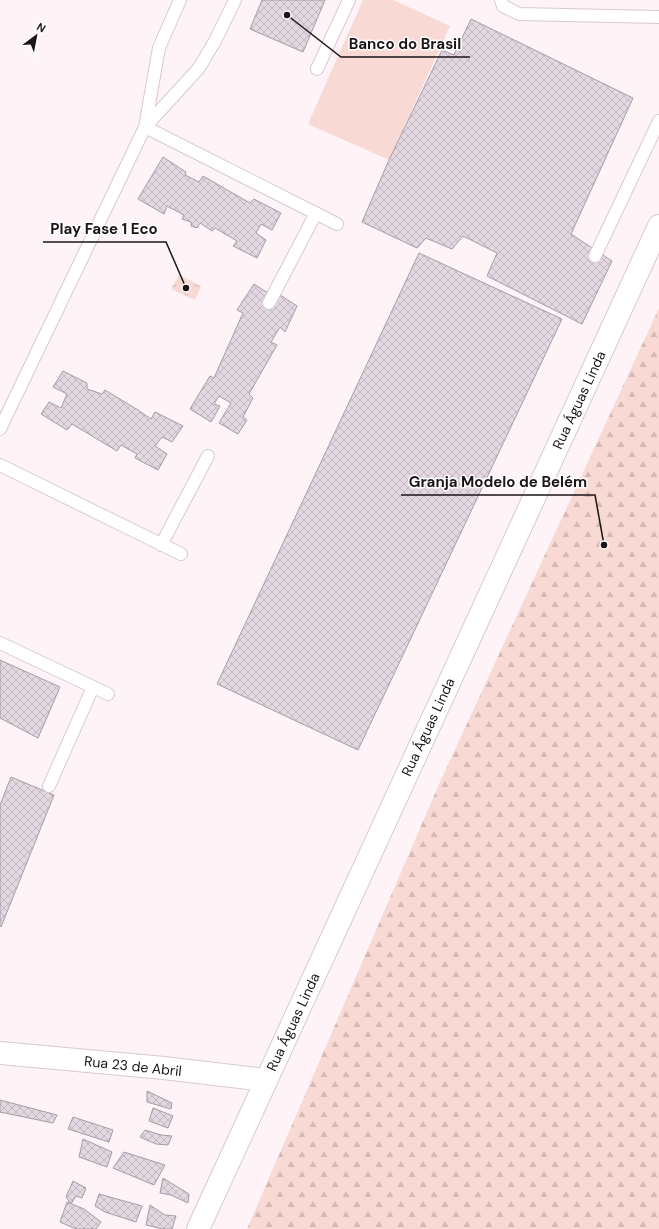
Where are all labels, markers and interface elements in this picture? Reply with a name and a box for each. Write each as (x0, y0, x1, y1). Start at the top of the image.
north arrow (16, 16, 56, 56)
text: N (34, 19, 48, 36)
callout: Banco do Brasil (341, 30, 470, 57)
text: Banco do Brasil (349, 34, 461, 54)
callout: Play Fase 1 Eco (43, 215, 166, 242)
text: Play Fase 1 Eco (50, 219, 158, 239)
street label: Rua Águas Linda (548, 348, 610, 452)
callout: Granja Modelo de Belém (401, 468, 595, 495)
text: Granja Modelo de Belém (409, 472, 587, 492)
street label: Rua Águas Linda (397, 675, 459, 779)
street label: Rua Águas Linda (262, 970, 324, 1074)
street label: Rua 23 de Abril (83, 1052, 183, 1080)

